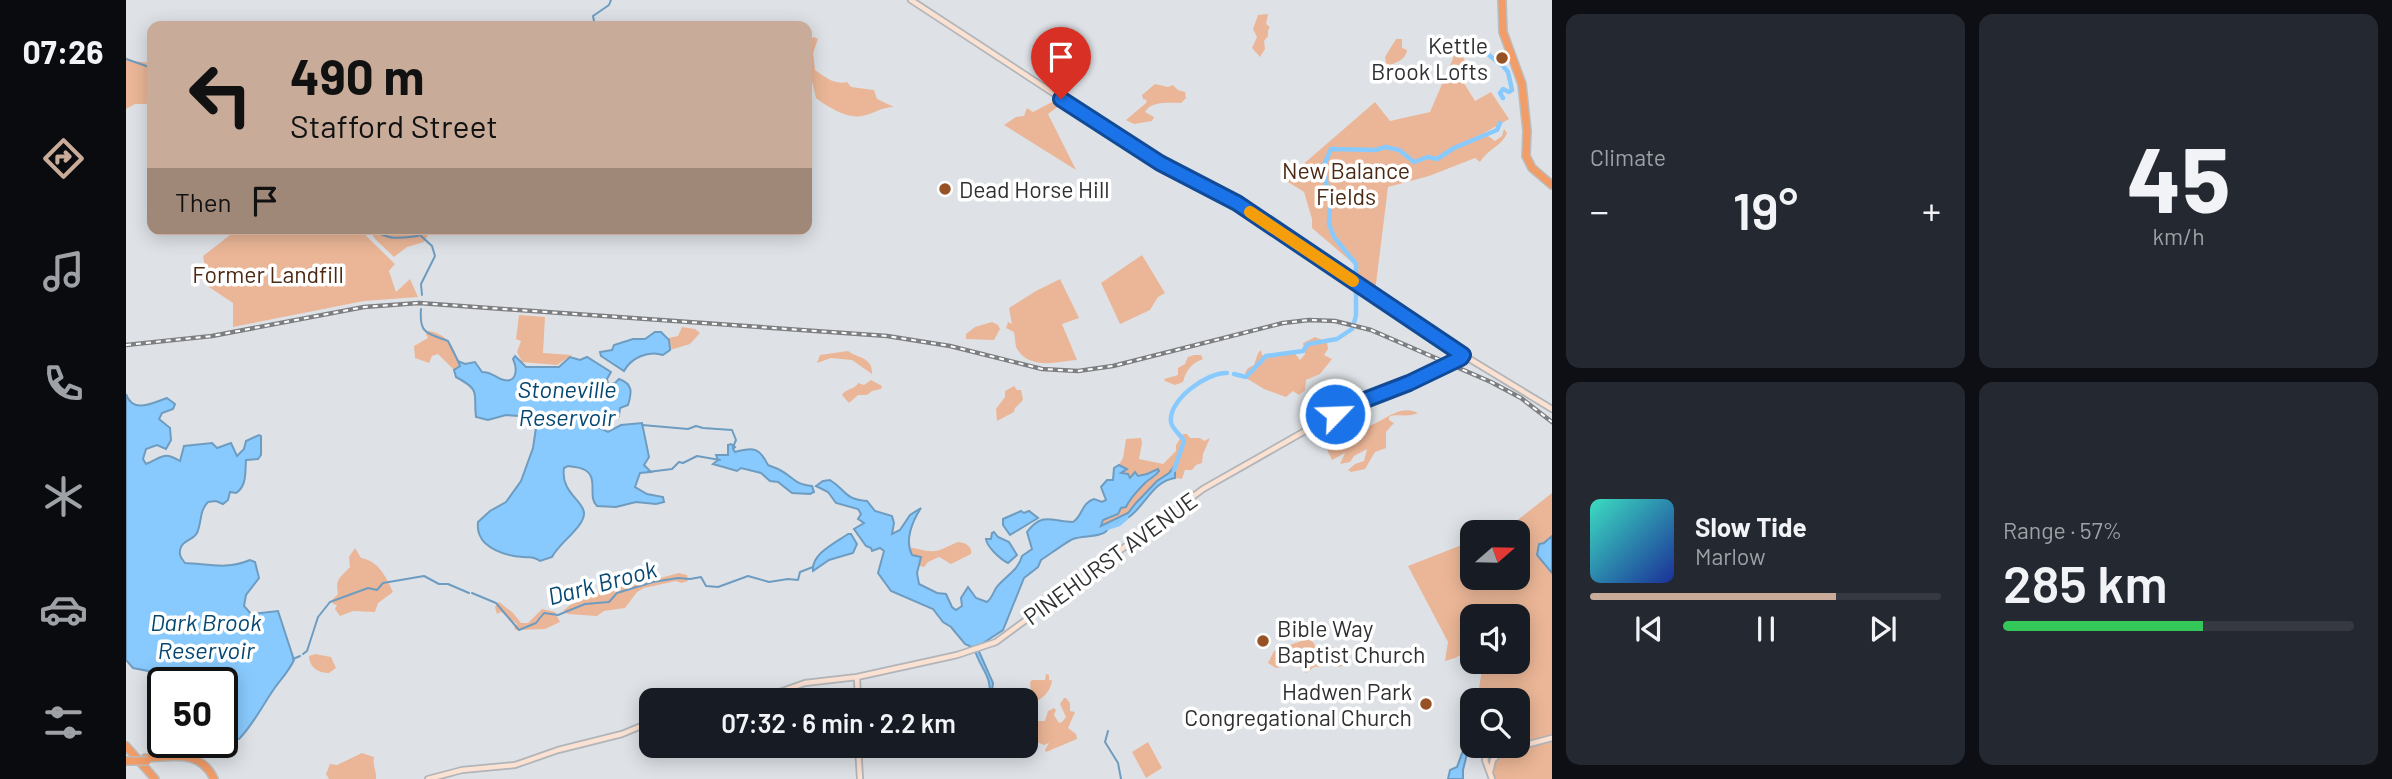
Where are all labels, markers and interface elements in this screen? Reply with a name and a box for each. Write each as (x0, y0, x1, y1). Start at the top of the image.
pin (1031, 27, 1091, 99)
place label: Kettle Brook Lofts (1371, 31, 1488, 85)
text: 07:26 (23, 32, 103, 70)
icon: arrive (1042, 38, 1080, 76)
text: 490 m (290, 46, 424, 105)
icon: left (175, 49, 266, 140)
marker: Kettle Brook Lofts (1494, 50, 1510, 66)
text: Stafford Street (290, 106, 498, 144)
text: 45 (2126, 122, 2231, 231)
icon: directions (39, 134, 88, 183)
text: Climate (1590, 143, 1666, 171)
park label: New Balance Fields (1282, 156, 1410, 210)
place label: Dead Horse Hill (959, 175, 1110, 203)
text: 19° (1733, 178, 1798, 240)
marker: Dead Horse Hill (937, 181, 953, 197)
icon: arrive (246, 182, 284, 220)
text: Then (175, 186, 232, 217)
text: − (1590, 187, 1609, 233)
text: + (1922, 187, 1941, 233)
text: km/h (2152, 222, 2205, 250)
icon: music (39, 247, 88, 296)
park label: Former Landfill (192, 260, 344, 288)
icon: phone (39, 359, 88, 408)
water label: Stoneville Reservoir (517, 374, 617, 431)
position arrow (1298, 377, 1372, 451)
icon: climate (39, 472, 88, 521)
street label: PINEHURST AVENUE (1018, 486, 1202, 630)
text: Slow Tide (1695, 511, 1807, 542)
text: Range · 57% (2003, 516, 2122, 544)
north arrow (1460, 520, 1530, 590)
map controls (1460, 520, 1530, 758)
text: Marlow (1695, 542, 1766, 570)
text: 285 km (2003, 551, 2168, 613)
water label: Dark Brook (544, 553, 660, 610)
icon: car (39, 585, 88, 634)
button: sound (1460, 604, 1530, 674)
water label: Dark Brook Reservoir (150, 607, 262, 664)
icon: previous (1630, 610, 1668, 648)
icon: pause (1747, 610, 1785, 648)
icon: next (1864, 610, 1902, 648)
place label: Bible Way Baptist Church (1277, 614, 1425, 668)
marker: Bible Way Baptist Church (1255, 633, 1271, 649)
speed limit sign: 50 (147, 667, 238, 758)
place label: Hadwen Park Congregational Church (1184, 677, 1412, 731)
button: search (1460, 688, 1530, 758)
marker: Hadwen Park Congregational Church (1418, 696, 1434, 712)
icon: filters (39, 698, 88, 747)
text: 07:32 · 6 min · 2.2 km (721, 707, 956, 738)

